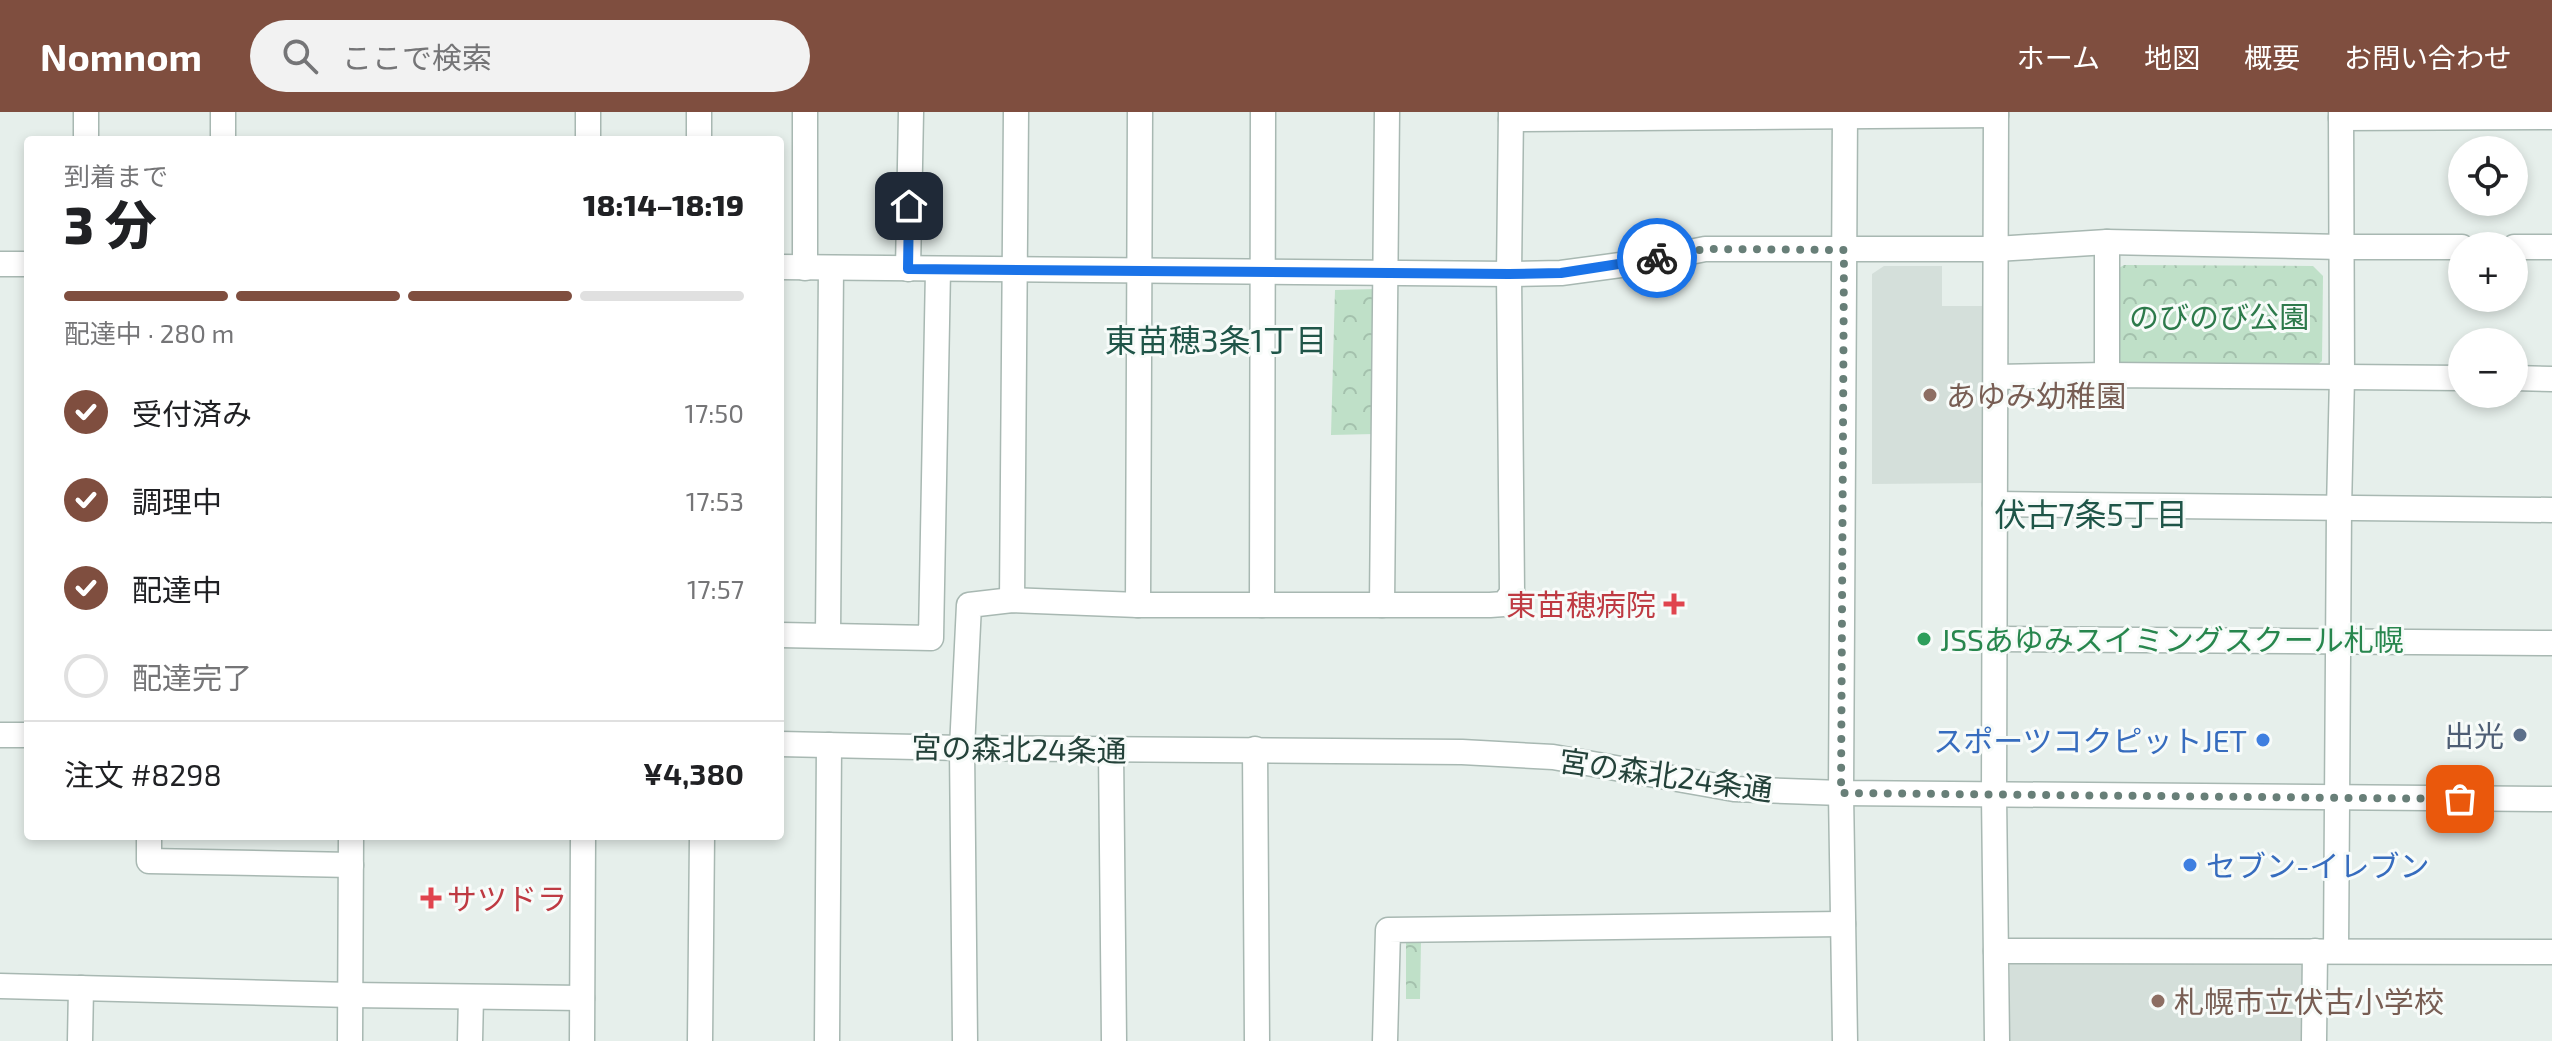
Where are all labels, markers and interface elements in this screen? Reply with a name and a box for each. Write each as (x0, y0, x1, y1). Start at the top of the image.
search box (250, 20, 810, 92)
text: Nomnom (40, 33, 202, 79)
icon: search (278, 34, 322, 78)
text: ここで検索 (342, 39, 492, 75)
text: ホーム (2017, 40, 2100, 74)
text: 地図 (2144, 40, 2200, 74)
text: 概要 (2244, 40, 2300, 74)
text: お問い合わせ (2344, 40, 2512, 74)
map controls (2448, 136, 2528, 408)
button: locate (2448, 136, 2528, 216)
text: 到着まで (64, 160, 168, 191)
pin (875, 172, 943, 240)
icon: home (887, 184, 931, 228)
text: 18:14–18:19 (583, 186, 744, 222)
text: 3 分 (64, 192, 157, 254)
courier (1617, 218, 1697, 298)
button: + (2448, 232, 2528, 312)
icon: bike (1635, 236, 1679, 280)
park label: のびのび公園 (2129, 298, 2309, 334)
text: 配達中 · 280 m (64, 317, 234, 348)
district label: 東苗穂3条1丁目 (1105, 320, 1327, 358)
button: − (2448, 328, 2528, 408)
place label: あゆみ幼稚園 (1946, 377, 2126, 413)
marker: あゆみ幼稚園 (1921, 386, 1939, 404)
icon: check (64, 390, 108, 434)
text: 受付済み (132, 395, 252, 431)
text: 17:50 (685, 397, 744, 428)
icon: check (64, 478, 108, 522)
text: 調理中 (132, 483, 222, 519)
text: 17:53 (686, 485, 744, 516)
district label: 伏古7条5丁目 (1994, 494, 2188, 532)
icon: check (64, 566, 108, 610)
text: 配達中 (132, 571, 222, 607)
text: 17:57 (687, 573, 744, 604)
place label: 東苗穂病院 (1506, 586, 1656, 622)
marker: 東苗穂病院 (1663, 593, 1685, 615)
place label: JSSあゆみスイミングスクール札幌 (1940, 621, 2404, 657)
marker: JSSあゆみスイミングスクール札幌 (1915, 630, 1933, 648)
text: 配達完了 (132, 659, 252, 695)
place label: 出光 (2444, 717, 2504, 753)
place label: スポーツコクピットJET (1933, 722, 2247, 758)
marker: 出光 (2511, 726, 2529, 744)
street label: 宮の森北24条通 (911, 728, 1127, 768)
marker: スポーツコクピットJET (2254, 731, 2272, 749)
street label: 宮の森北24条通 (1557, 741, 1775, 807)
text: ¥4,380 (643, 755, 744, 791)
text: 注文 #8298 (64, 756, 222, 792)
pin (2426, 765, 2494, 833)
icon: bag (2438, 777, 2482, 821)
place label: セブン-イレブン (2206, 847, 2429, 883)
marker: セブン-イレブン (2181, 856, 2199, 874)
place label: サツドラ (447, 880, 567, 916)
marker: サツドラ (422, 889, 440, 907)
place label: 札幌市立伏古小学校 (2174, 983, 2444, 1019)
marker: 札幌市立伏古小学校 (2149, 992, 2167, 1010)

